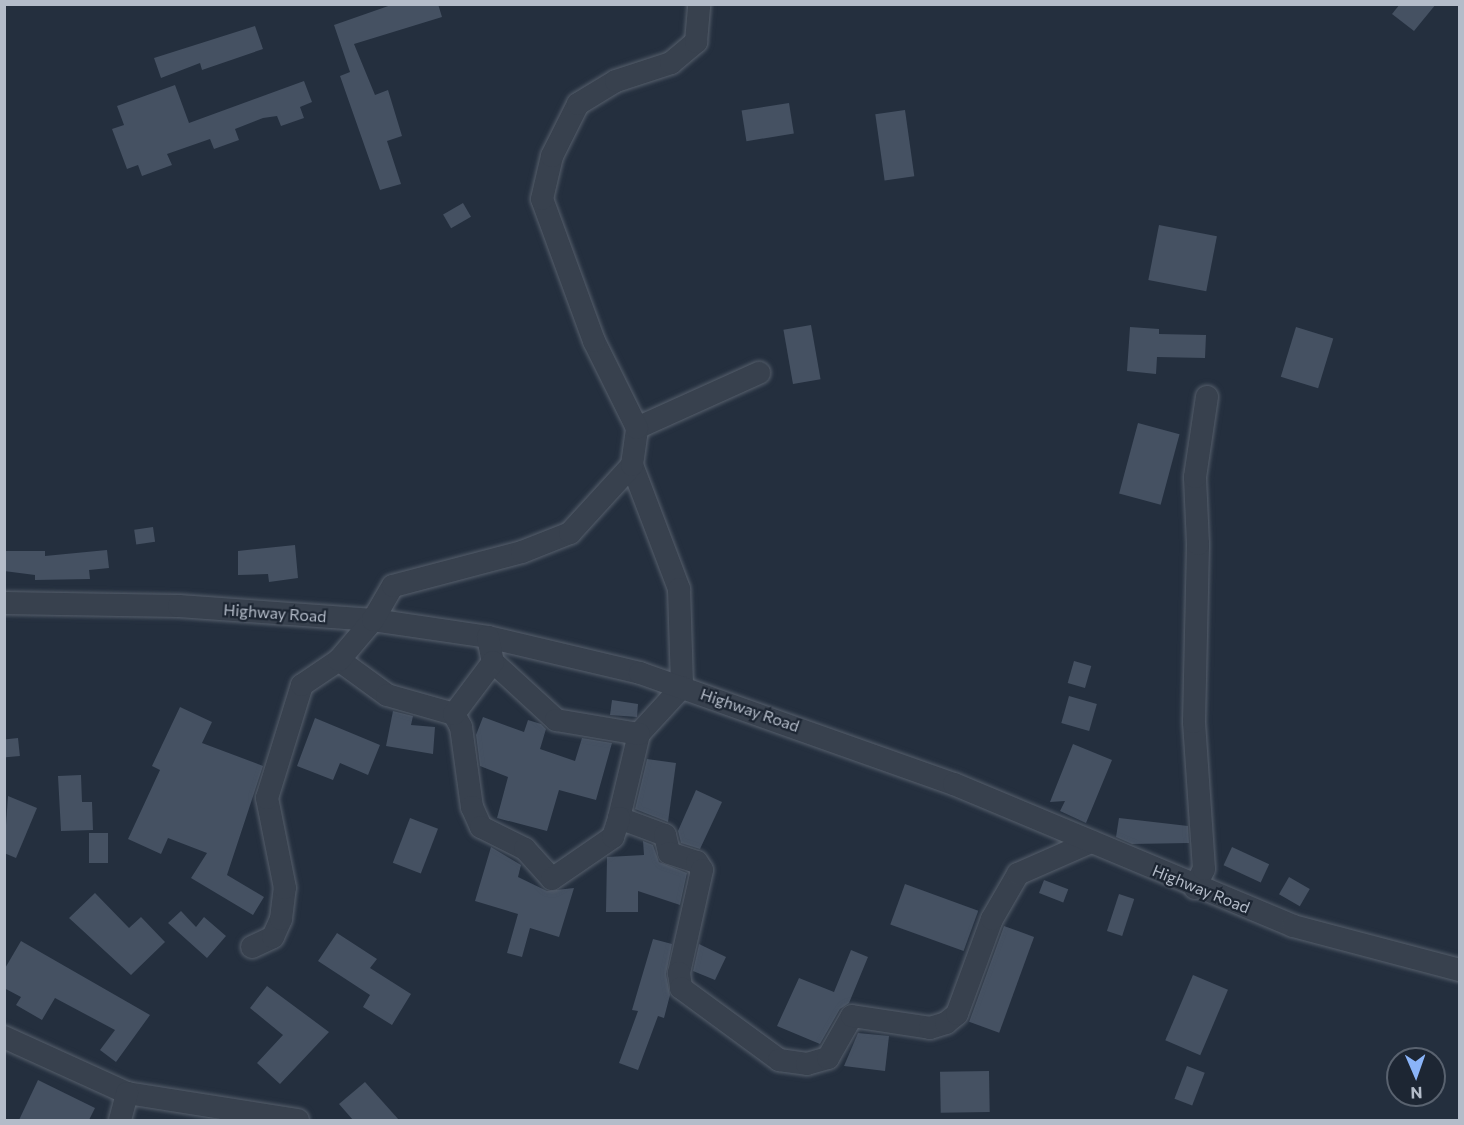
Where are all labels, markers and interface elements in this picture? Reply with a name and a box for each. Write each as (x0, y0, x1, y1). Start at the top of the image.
street label: Highway Road (223, 600, 327, 626)
street label: Highway Road (698, 684, 802, 736)
street label: Highway Road (1150, 861, 1252, 917)
north arrow (1386, 1047, 1446, 1107)
text: N (1410, 1084, 1423, 1103)

